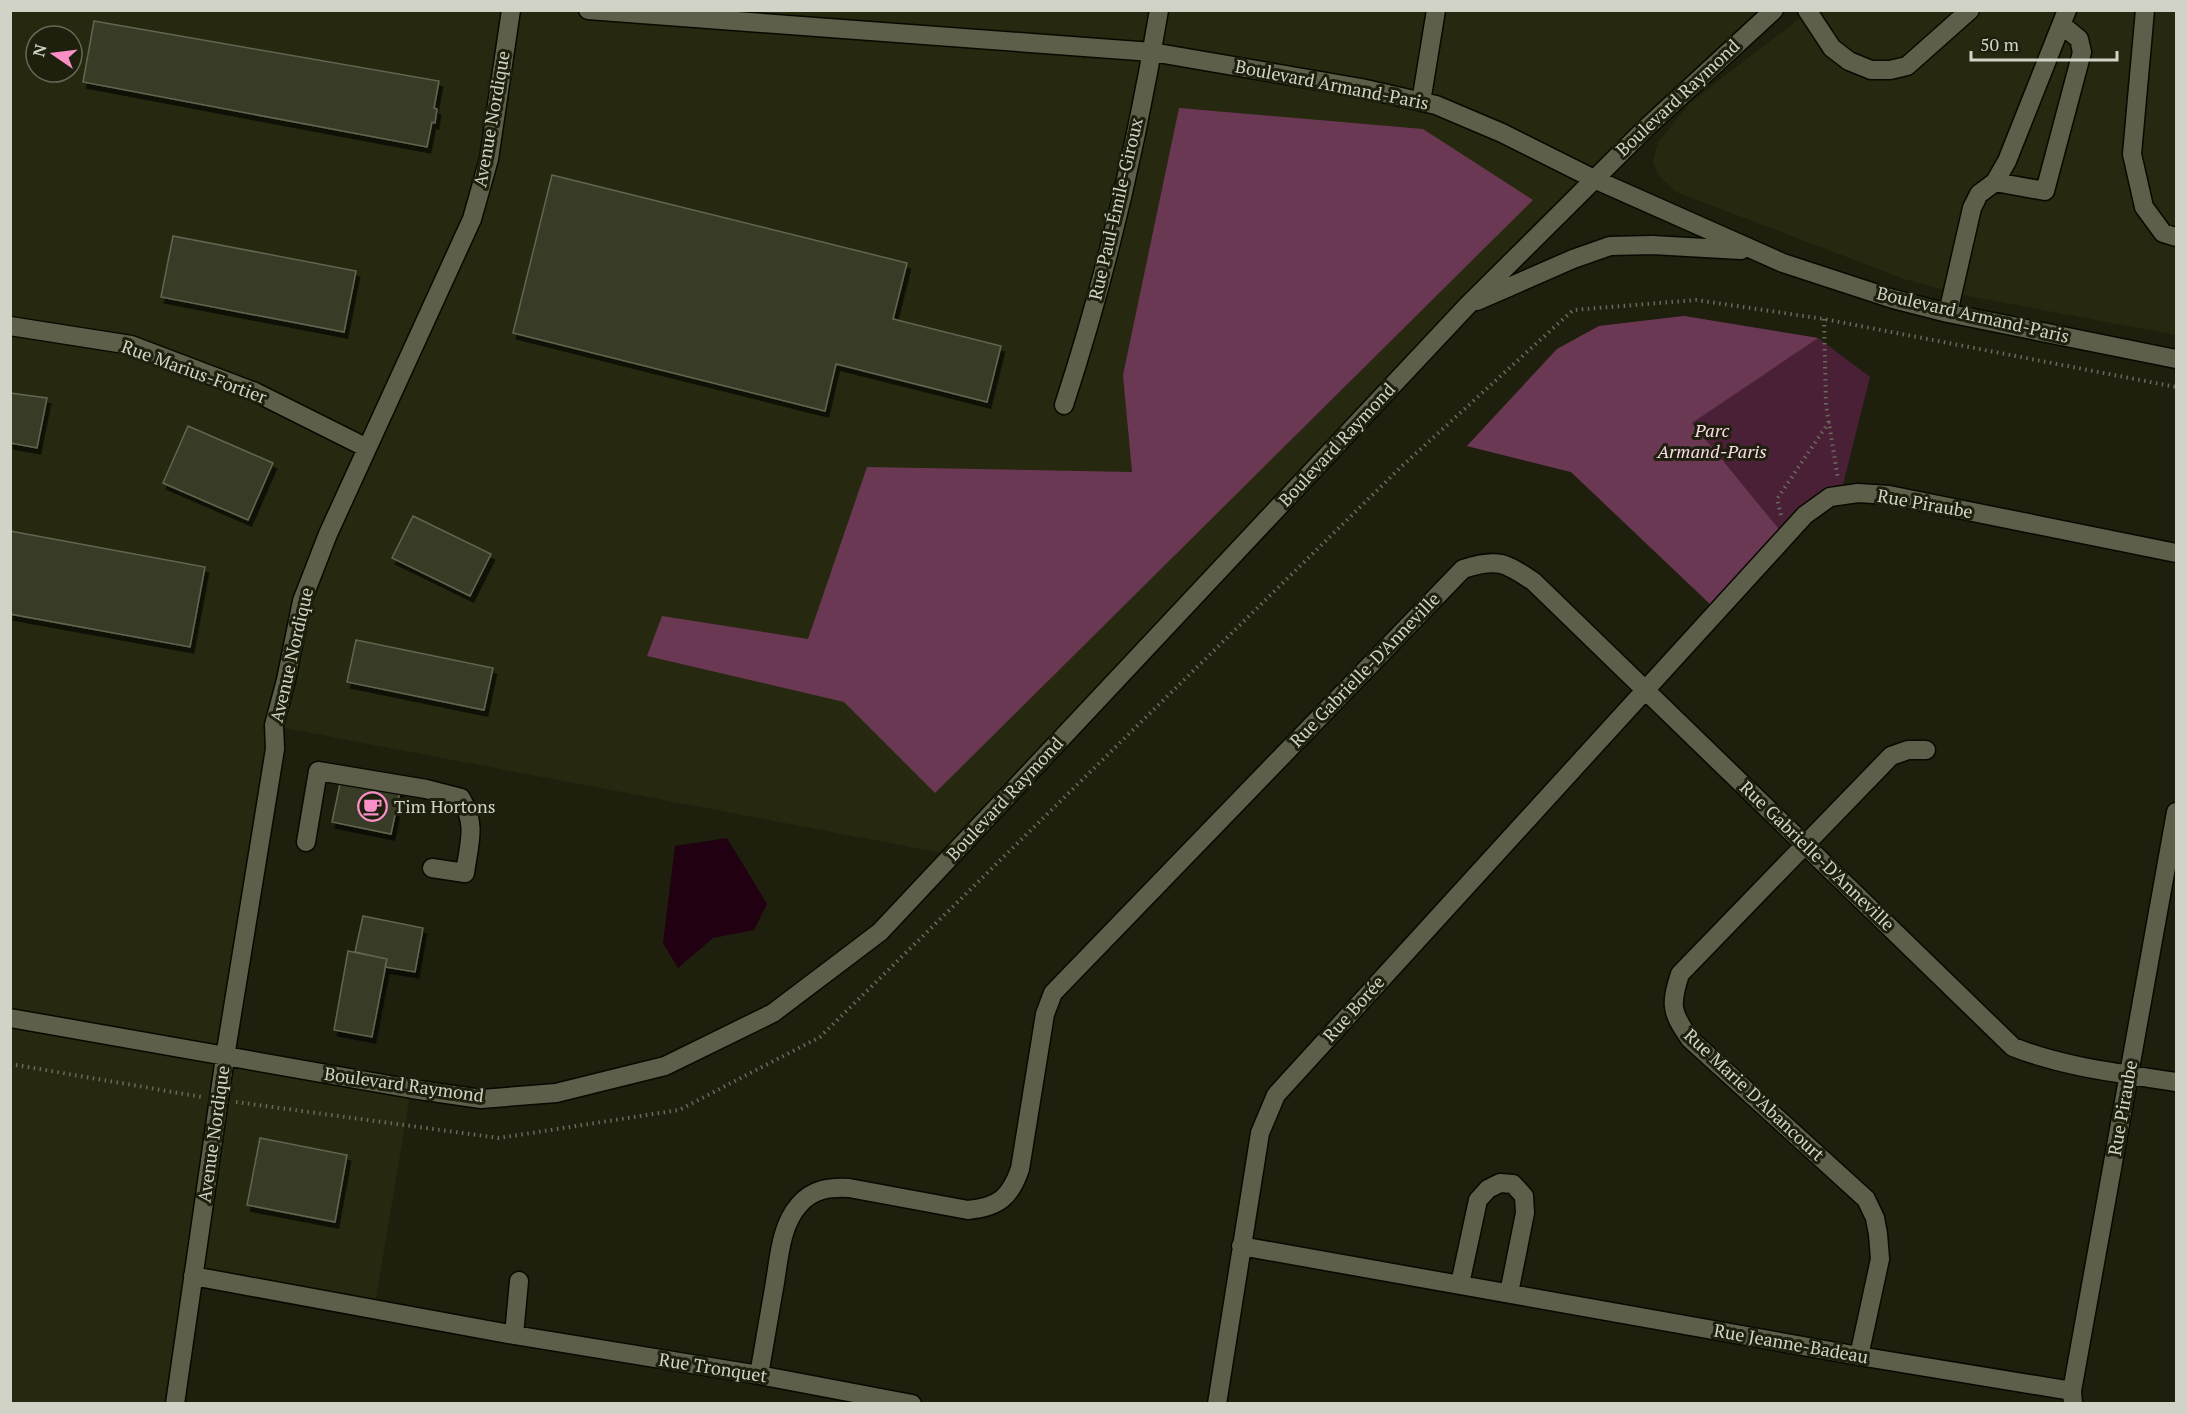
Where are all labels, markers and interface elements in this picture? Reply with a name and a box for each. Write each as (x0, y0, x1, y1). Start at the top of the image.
north arrow (24, 24, 84, 84)
scale bar (1971, 24, 2116, 62)
text: 50 m (1980, 32, 2020, 56)
street label: Boulevard Raymond (1610, 34, 1744, 161)
text: N (27, 42, 52, 59)
street label: Avenue Nordique (467, 49, 515, 189)
street label: Boulevard Armand-Paris (1233, 53, 1431, 115)
street label: Rue Paul-Émile-Giroux (1082, 115, 1148, 302)
street label: Boulevard Armand-Paris (1875, 280, 2072, 348)
street label: Rue Marius-Fortier (118, 334, 270, 408)
street label: Boulevard Raymond (1273, 377, 1400, 511)
park label: Parc Armand-Paris (1656, 418, 1767, 463)
street label: Rue Piraube (1876, 483, 1975, 523)
street label: Avenue Nordique (264, 585, 318, 725)
street label: Rue Gabrielle-D'Anneville (1284, 587, 1445, 752)
street label: Boulevard Raymond (941, 731, 1068, 865)
street label: Rue Gabrielle-D'Anneville (1735, 775, 1900, 936)
cafe icon: Tim Hortons (357, 791, 389, 823)
place label: Tim Hortons (394, 794, 496, 818)
street label: Rue Borée (1317, 970, 1389, 1047)
street label: Rue Marie D'Abancourt (1679, 1023, 1830, 1166)
street label: Rue Piraube (2102, 1058, 2142, 1157)
street label: Boulevard Raymond (323, 1061, 485, 1107)
street label: Avenue Nordique (192, 1064, 234, 1204)
street label: Rue Jeanne-Badeau (1712, 1318, 1870, 1368)
street label: Rue Tronquet (657, 1347, 769, 1387)

